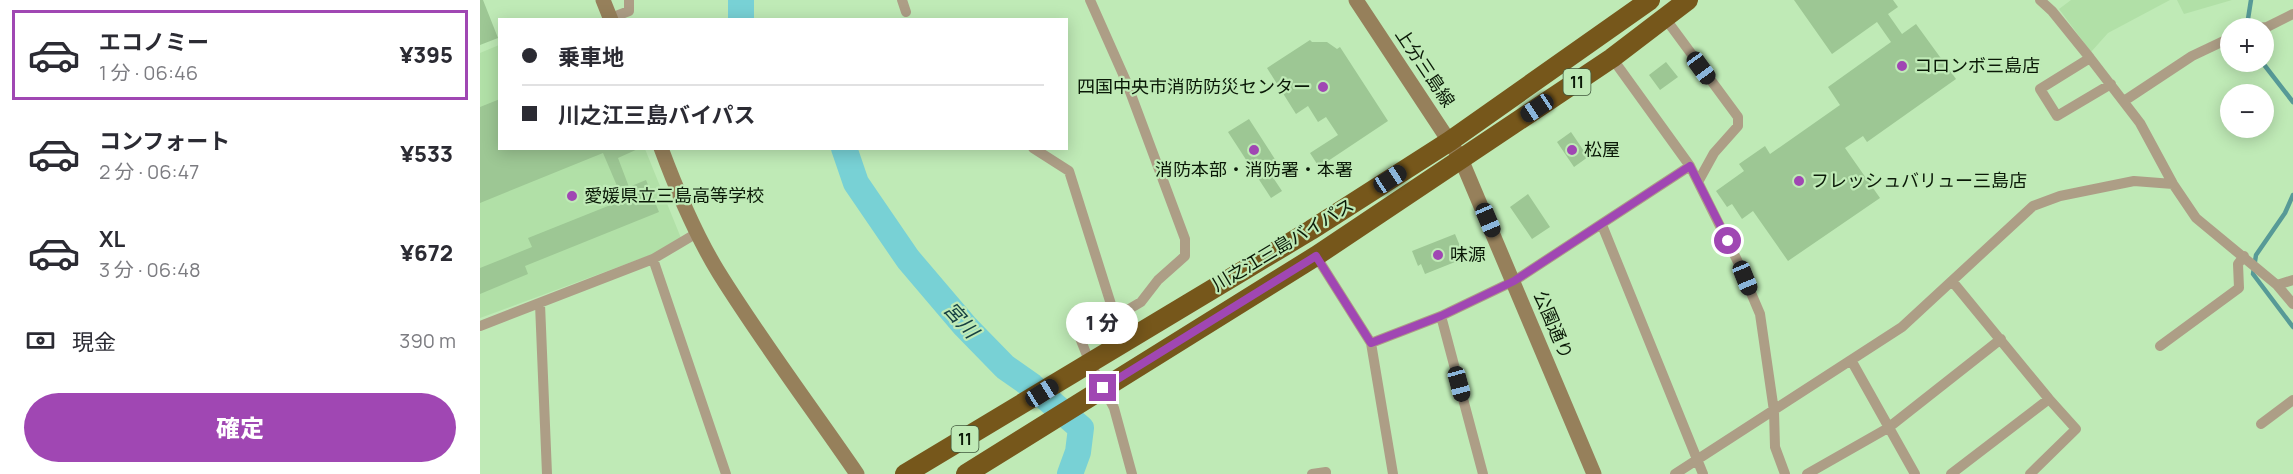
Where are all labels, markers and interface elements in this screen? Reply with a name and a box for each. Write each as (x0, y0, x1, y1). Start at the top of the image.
map controls (2220, 18, 2274, 138)
button: + (2220, 18, 2274, 72)
street label: 上分三島線 (1391, 23, 1461, 111)
text: エコノミー (99, 27, 209, 57)
icon: car (27, 28, 81, 82)
text: ¥395 (399, 40, 453, 70)
text: 乗車地 (558, 42, 624, 72)
car (1683, 48, 1719, 88)
place label: コロンボ三島店 (1914, 53, 2040, 77)
text: 1 分 · 06:46 (99, 59, 198, 86)
marker: コロンボ三島店 (1895, 59, 1909, 73)
road number: 11 (1564, 69, 1590, 95)
place label: 四国中央市消防防災センター (1077, 74, 1311, 98)
marker: 四国中央市消防防災センター (1316, 80, 1330, 94)
button: − (2220, 84, 2274, 138)
car (1517, 90, 1557, 126)
text: 川之江三島バイパス (558, 100, 756, 130)
text: コンフォート (99, 126, 230, 156)
icon: car (27, 127, 81, 181)
place label: 松屋 (1584, 137, 1620, 161)
text: ¥533 (400, 139, 453, 169)
marker: 消防本部・消防署・本署 (1247, 143, 1261, 157)
marker: 松屋 (1565, 143, 1579, 157)
place label: 消防本部・消防署・本署 (1155, 157, 1353, 181)
text: 2 分 · 06:47 (99, 158, 199, 185)
car (1370, 162, 1410, 196)
place label: フレッシュバリュー三島店 (1811, 168, 2027, 192)
marker: フレッシュバリュー三島店 (1792, 174, 1806, 188)
place label: 愛媛県立三島高等学校 (584, 183, 764, 207)
marker: 愛媛県立三島高等学校 (565, 189, 579, 203)
street label: 川之江三島バイパス (1207, 192, 1358, 296)
car (1473, 200, 1503, 240)
text: XL (99, 224, 125, 254)
icon: car (27, 226, 81, 280)
route start (1714, 227, 1741, 254)
text: ¥672 (400, 238, 453, 268)
place label: 味源 (1450, 242, 1486, 266)
marker: 味源 (1431, 248, 1445, 262)
text: 3 分 · 06:48 (99, 256, 201, 283)
car (1730, 258, 1760, 298)
street label: 公園通り (1529, 287, 1579, 362)
water label: 宮川 (938, 296, 986, 345)
callout: 1 分 (1067, 301, 1139, 343)
text: 1 分 (1085, 309, 1119, 336)
icon: cash (24, 324, 57, 357)
text: 現金 (72, 327, 116, 357)
text: 390 m (399, 327, 456, 354)
car (1446, 364, 1472, 404)
route end (1089, 374, 1116, 401)
car (1022, 376, 1062, 410)
button: 確定 (24, 393, 456, 462)
road number: 11 (952, 426, 978, 452)

